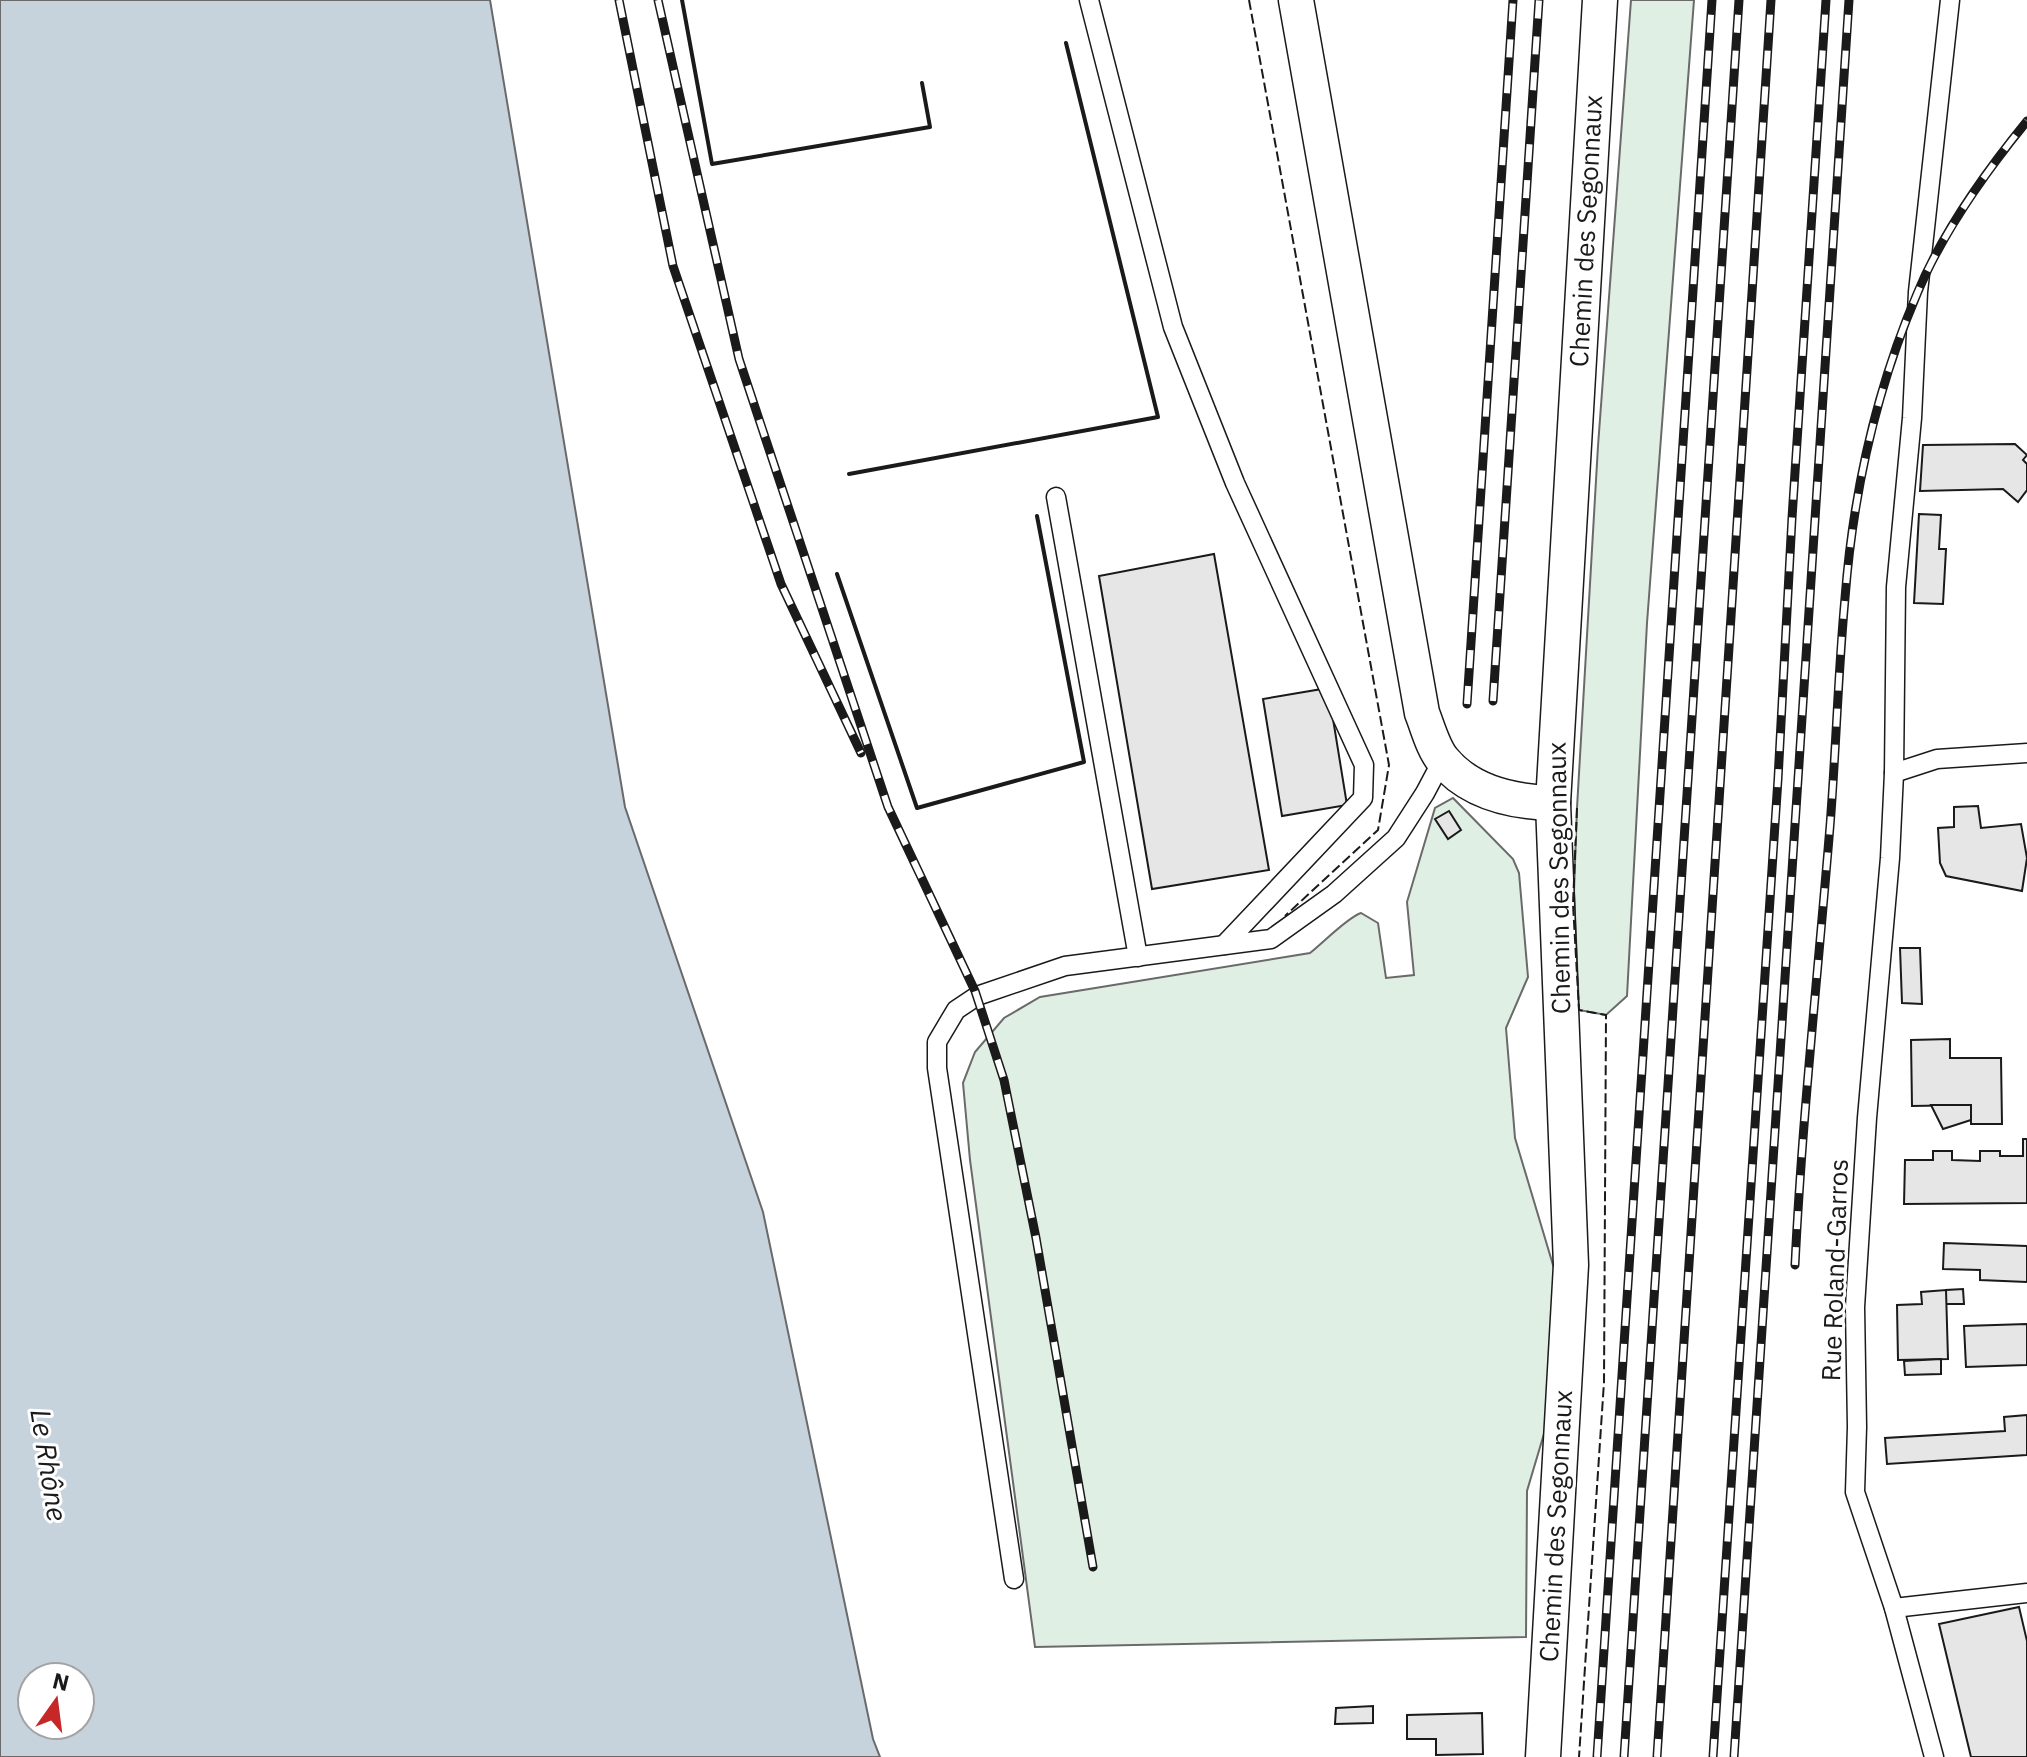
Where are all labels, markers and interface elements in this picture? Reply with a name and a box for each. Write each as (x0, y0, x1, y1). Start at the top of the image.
street label: Chemin des Segonnaux (1561, 94, 1609, 368)
street label: Chemin des Segonnaux (1539, 742, 1577, 1014)
street label: Rue Roland-Garros (1813, 1158, 1855, 1382)
street label: Chemin des Segonnaux (1531, 1389, 1579, 1663)
water label: Le Rhône (22, 1406, 77, 1524)
north arrow (16, 1661, 96, 1741)
text: N (50, 1665, 72, 1697)

